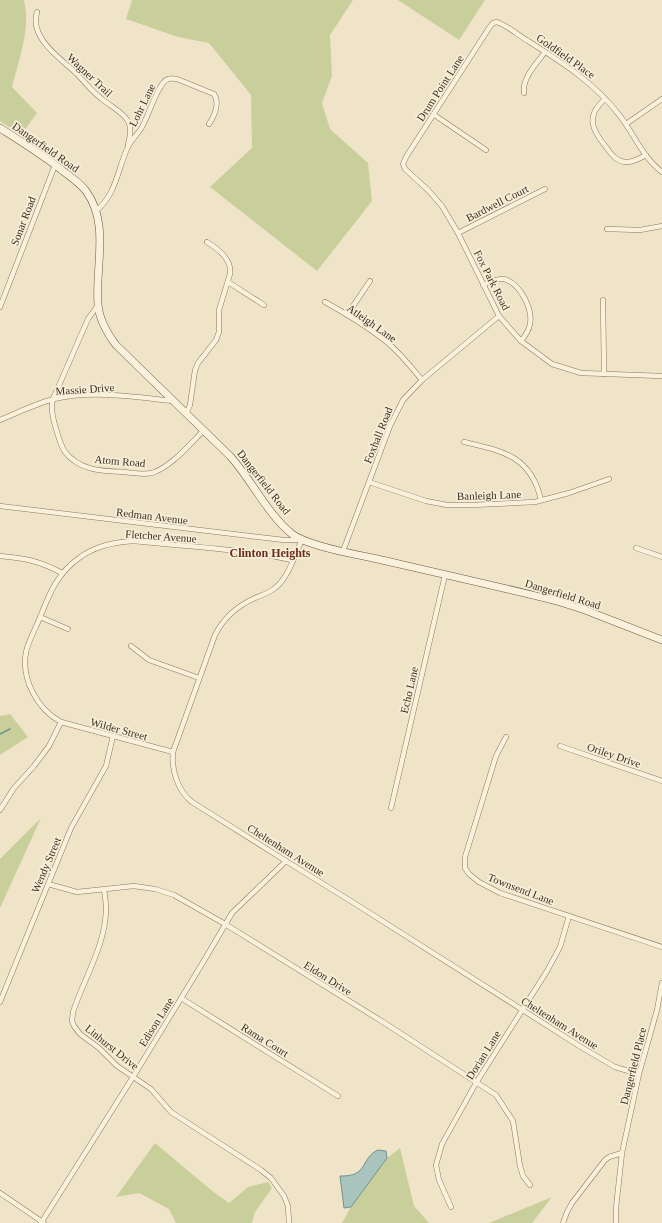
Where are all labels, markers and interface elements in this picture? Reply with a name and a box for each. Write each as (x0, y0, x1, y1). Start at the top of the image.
street label: Goldfield Place (534, 31, 598, 81)
street label: Wagner Trail (65, 51, 115, 99)
street label: Drum Point Lane (414, 53, 466, 123)
street label: Lohr Lane (126, 82, 158, 128)
street label: Dangerfield Road (10, 120, 82, 175)
street label: Bardwell Court (464, 182, 530, 224)
street label: Sonar Road (8, 194, 38, 247)
street label: Fox Park Road (472, 248, 513, 313)
street label: Atleigh Lane (345, 302, 399, 345)
street label: Massie Drive (55, 381, 115, 397)
street label: Foxhall Road (361, 405, 395, 465)
street label: Dangerfield Road (235, 447, 293, 517)
street label: Atom Road (94, 453, 146, 469)
street label: Banleigh Lane (457, 488, 522, 502)
street label: Redman Avenue (115, 506, 189, 526)
street label: Fletcher Avenue (125, 528, 197, 544)
district label: Clinton Heights (229, 546, 311, 560)
street label: Dangerfield Road (524, 577, 603, 611)
street label: Echo Lane (398, 665, 420, 714)
street label: Wilder Street (89, 716, 149, 742)
street label: Oriley Drive (586, 740, 642, 770)
street label: Cheltenham Avenue (245, 821, 327, 879)
street label: Wendy Street (29, 835, 63, 895)
street label: Townsend Lane (486, 871, 556, 907)
street label: Eldon Drive (302, 959, 354, 997)
street label: Cheltenham Avenue (519, 994, 601, 1052)
street label: Edison Lane (136, 995, 176, 1049)
street label: Rama Court (239, 1021, 291, 1059)
street label: Linhurst Drive (83, 1022, 141, 1072)
street label: Dangerfield Place (618, 1026, 648, 1106)
street label: Dorian Lane (463, 1028, 503, 1082)

